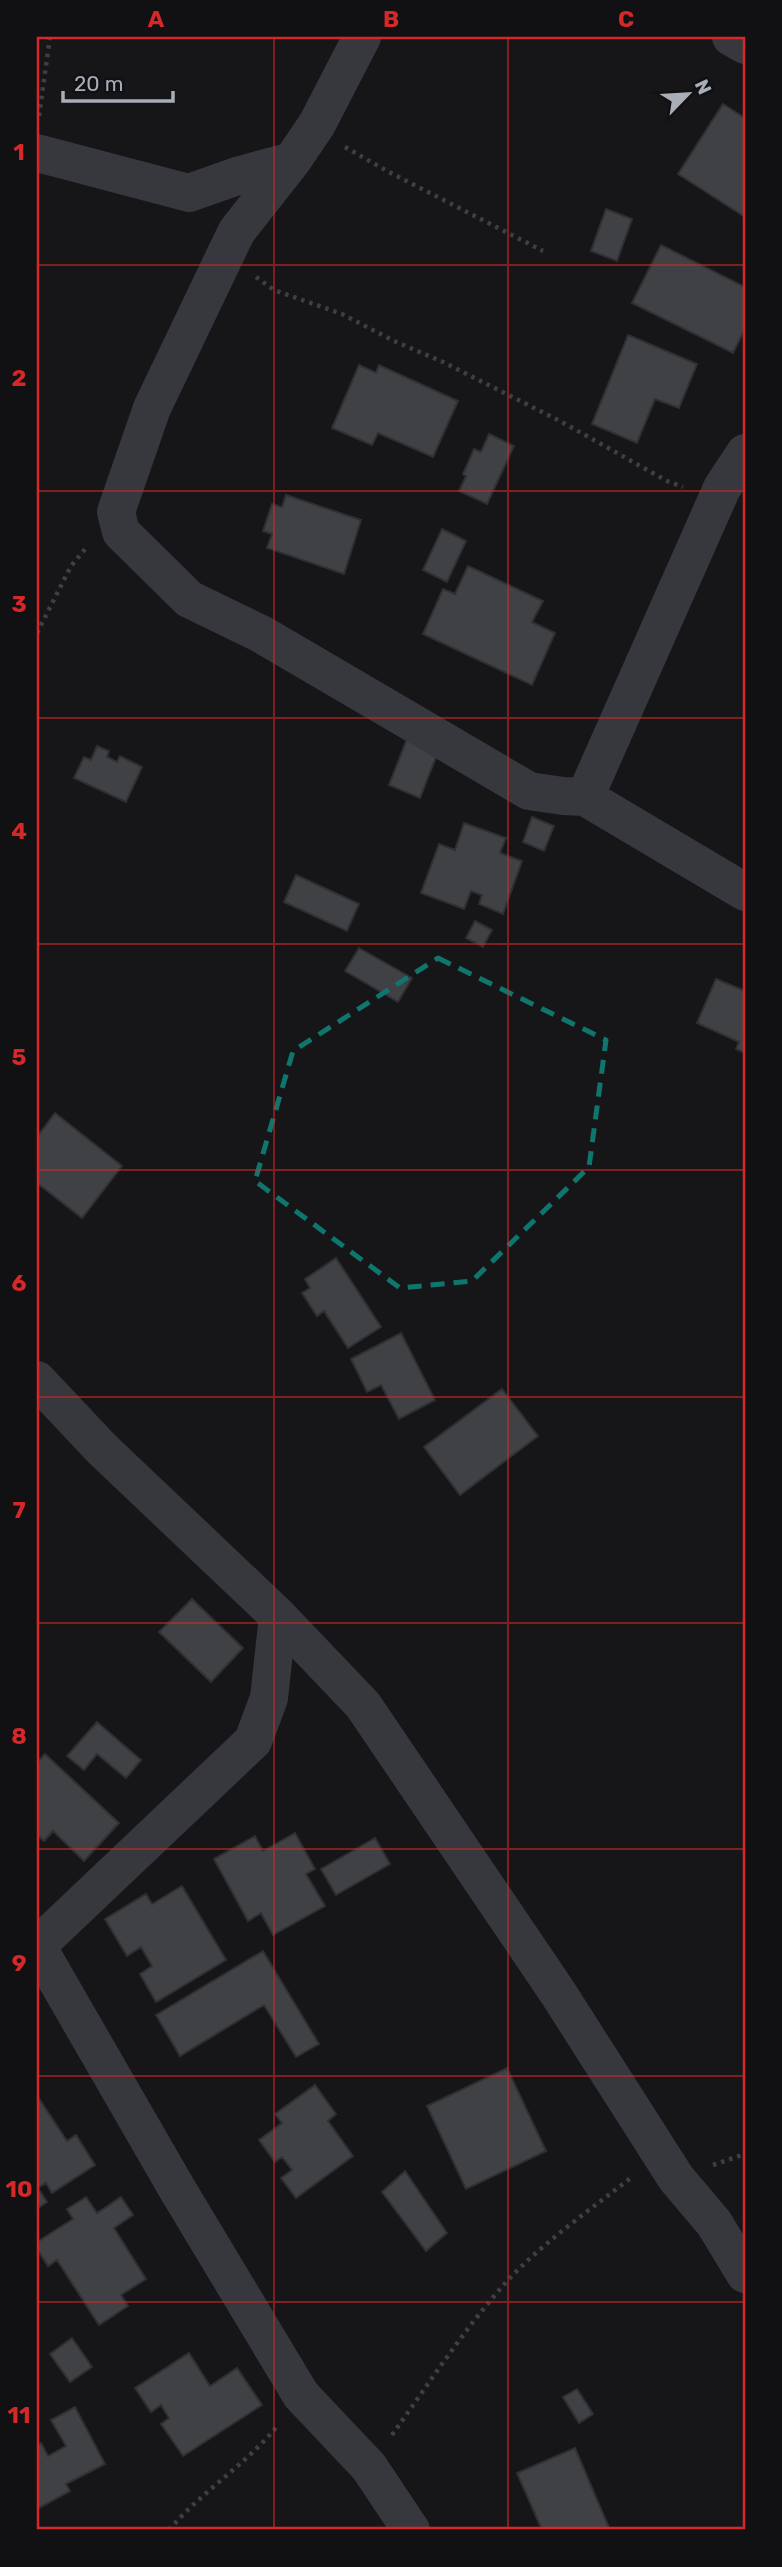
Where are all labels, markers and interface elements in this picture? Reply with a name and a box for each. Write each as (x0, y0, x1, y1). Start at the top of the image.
text: A (148, 5, 165, 33)
text: B (383, 5, 399, 33)
text: C (618, 5, 634, 33)
scale bar (63, 60, 173, 104)
north arrow (652, 60, 722, 130)
text: 20 m (74, 71, 123, 96)
text: N (690, 76, 716, 98)
text: 1 (13, 138, 25, 166)
text: 2 (12, 364, 26, 392)
text: 3 (11, 590, 27, 618)
text: 4 (11, 817, 27, 845)
text: 5 (12, 1043, 27, 1071)
text: 6 (12, 1269, 27, 1297)
text: 7 (12, 1496, 26, 1524)
text: 8 (11, 1722, 27, 1750)
text: 9 (12, 1949, 26, 1977)
text: 10 (5, 2175, 33, 2203)
text: 11 (8, 2401, 30, 2429)

